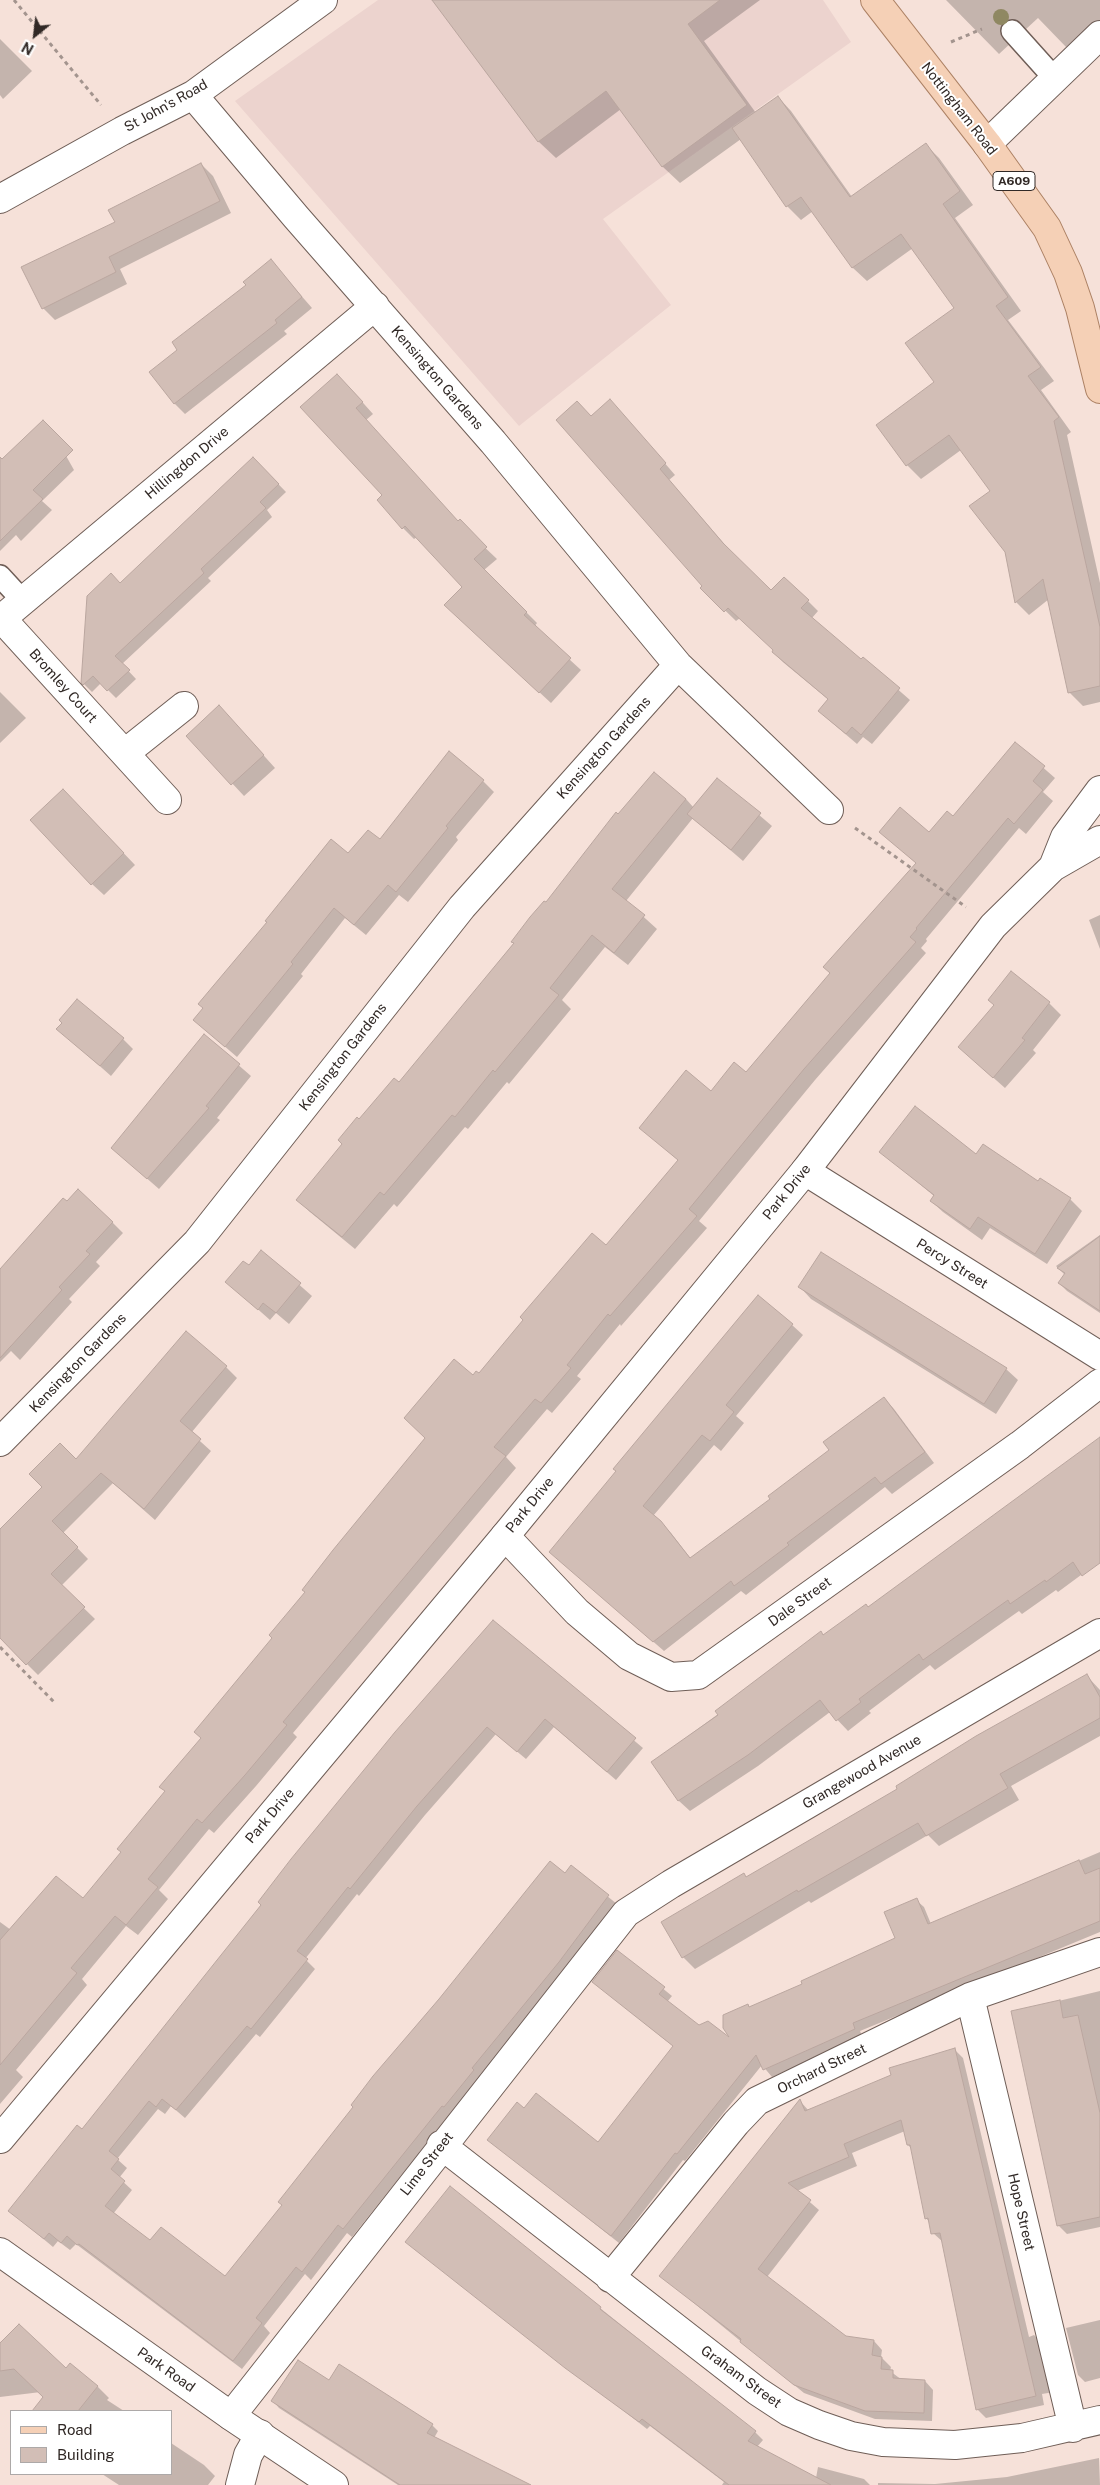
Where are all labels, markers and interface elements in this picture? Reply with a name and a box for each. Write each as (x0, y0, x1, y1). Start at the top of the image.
north arrow (10, 10, 60, 60)
text: N (19, 38, 36, 58)
street label: Nottingham Road (918, 59, 1000, 159)
street label: St John's Road (121, 76, 211, 136)
road number: A609 (993, 172, 1035, 190)
street label: Kensington Gardens (387, 323, 487, 433)
street label: Hillingdon Drive (142, 423, 232, 503)
street label: Bromley Court (25, 646, 101, 726)
street label: Kensington Gardens (554, 693, 654, 803)
street label: Kensington Gardens (296, 1000, 390, 1114)
street label: Park Drive (759, 1161, 815, 1223)
street label: Percy Street (913, 1235, 991, 1293)
street label: Kensington Gardens (26, 1310, 130, 1416)
street label: Park Drive (502, 1474, 558, 1536)
street label: Dale Street (765, 1574, 835, 1630)
street label: Grangewood Avenue (800, 1731, 924, 1813)
street label: Park Drive (242, 1785, 298, 1847)
street label: Orchard Street (775, 2040, 869, 2098)
street label: Lime Street (397, 2129, 457, 2199)
street label: Hope Street (1004, 2172, 1038, 2252)
street label: Graham Street (697, 2342, 785, 2412)
street label: Park Road (134, 2344, 198, 2396)
legend (10, 2410, 172, 2475)
text: Road (57, 2421, 93, 2438)
text: Building (57, 2446, 115, 2463)

